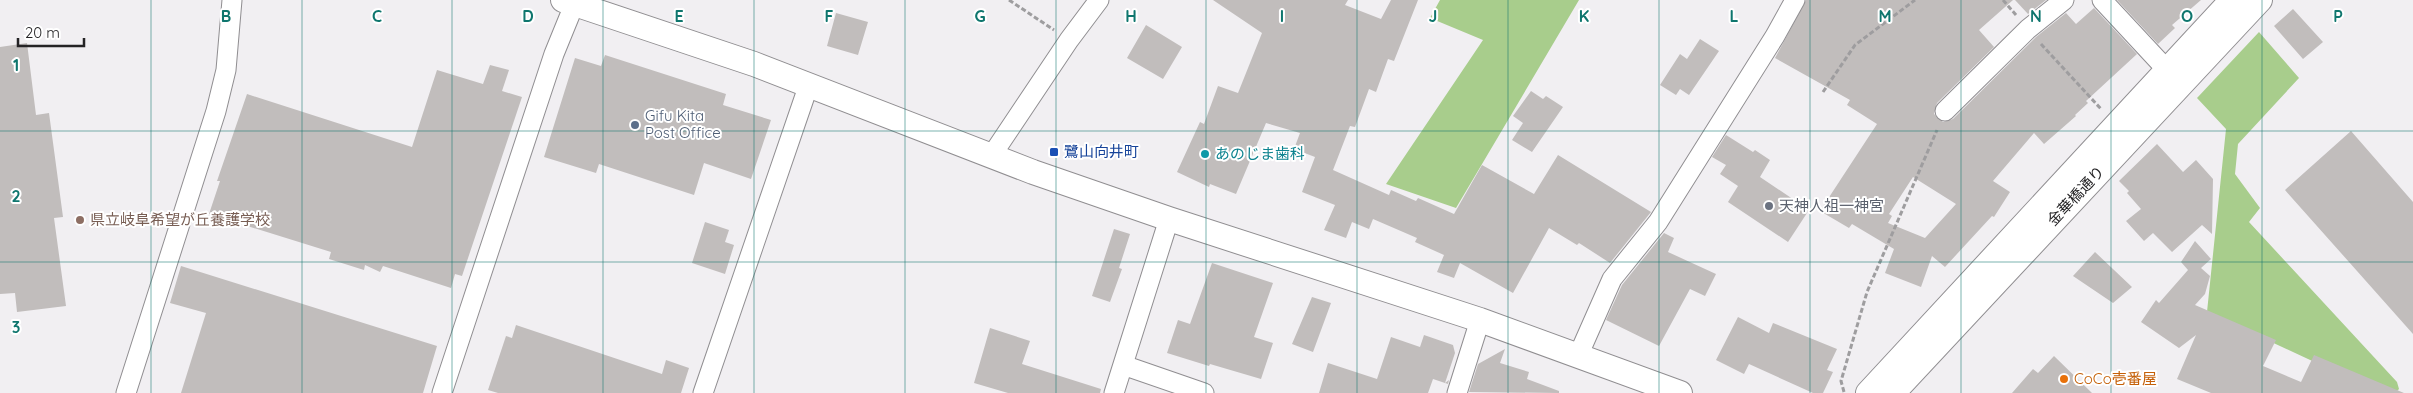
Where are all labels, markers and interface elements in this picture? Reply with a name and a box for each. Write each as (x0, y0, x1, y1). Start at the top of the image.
text: B (221, 6, 231, 26)
text: C (372, 6, 382, 26)
text: D (522, 6, 534, 26)
text: E (674, 6, 684, 26)
text: F (825, 6, 834, 26)
text: G (974, 6, 986, 26)
text: H (1125, 6, 1137, 26)
text: I (1280, 6, 1284, 26)
text: J (1429, 6, 1437, 26)
text: K (1579, 6, 1589, 26)
text: L (1730, 6, 1739, 26)
text: M (1878, 6, 1892, 26)
text: N (2030, 6, 2042, 26)
text: O (2181, 6, 2193, 26)
text: P (2333, 6, 2343, 26)
scale bar (18, 15, 84, 47)
text: 20 m (25, 23, 60, 42)
text: 1 (13, 55, 19, 75)
place label: Gifu Kita Post Office (645, 106, 721, 142)
marker: Gifu Kita Post Office (629, 119, 641, 131)
place label: 鷺山向井町 (1064, 142, 1139, 161)
place label: あのじま歯科 (1215, 144, 1305, 163)
marker: 鷺山向井町 (1048, 146, 1060, 158)
marker: あのじま歯科 (1199, 148, 1211, 160)
street label: 金華橋通り (2043, 162, 2108, 230)
text: 2 (11, 186, 21, 206)
place label: 天神人祖一神宮 (1779, 196, 1884, 215)
marker: 天神人祖一神宮 (1763, 200, 1775, 212)
place label: 県立岐阜希望が丘養護学校 (90, 210, 270, 229)
marker: 県立岐阜希望が丘養護学校 (74, 214, 86, 226)
text: 3 (12, 317, 20, 337)
place label: CoCo壱番屋 (2074, 369, 2157, 388)
marker: CoCo壱番屋 (2058, 373, 2070, 385)

